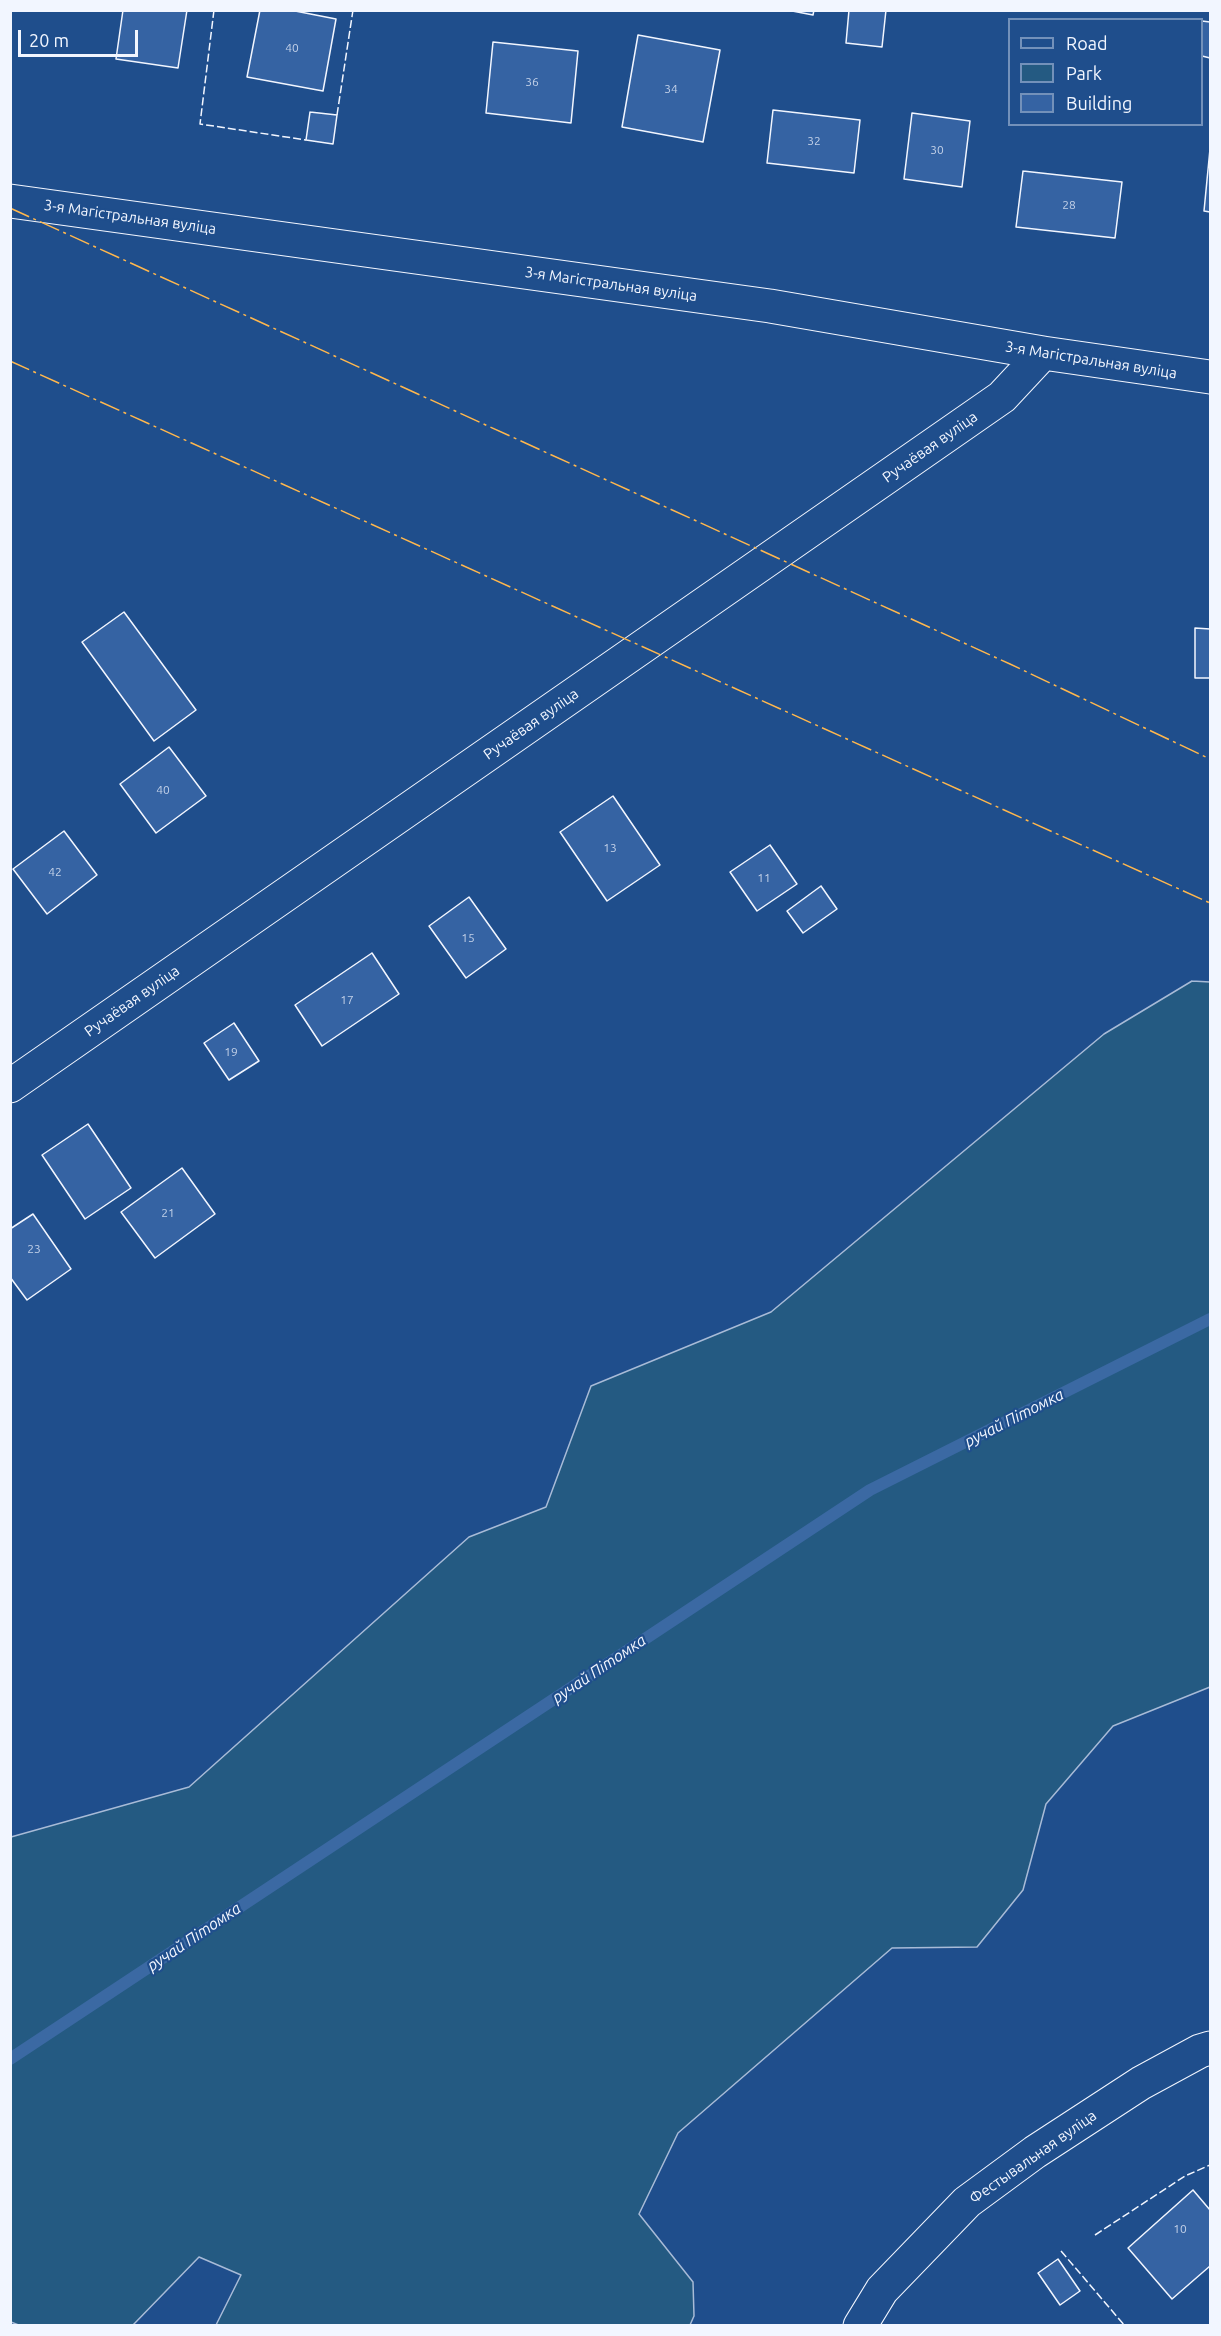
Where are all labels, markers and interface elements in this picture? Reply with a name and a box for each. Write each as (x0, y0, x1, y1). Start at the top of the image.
scale bar (21, 18, 141, 56)
legend (1008, 18, 1203, 126)
text: 20 m (29, 30, 69, 50)
text: Road (1066, 33, 1108, 53)
house number: 40 (285, 41, 299, 55)
text: Park (1066, 63, 1102, 83)
house number: 36 (525, 75, 539, 89)
house number: 34 (664, 82, 678, 96)
text: Building (1066, 93, 1132, 113)
house number: 32 (807, 134, 821, 148)
house number: 30 (930, 143, 944, 157)
street label: 3-я Магістральная вуліца (43, 196, 217, 238)
house number: 28 (1062, 198, 1076, 212)
street label: 3-я Магістральная вуліца (524, 263, 698, 305)
street label: 3-я Магістральная вуліца (1004, 338, 1178, 382)
street label: Ручаёвая вуліца (879, 408, 981, 486)
street label: Ручаёвая вуліца (480, 685, 582, 763)
house number: 40 (156, 783, 170, 797)
house number: 13 (603, 841, 617, 855)
house number: 42 (48, 865, 62, 879)
house number: 11 (757, 871, 771, 885)
house number: 15 (461, 931, 475, 945)
street label: Ручаёвая вуліца (81, 962, 183, 1040)
house number: 17 (340, 993, 354, 1007)
house number: 19 (224, 1045, 238, 1059)
house number: 21 (161, 1206, 175, 1220)
house number: 23 (27, 1242, 41, 1256)
water label: ручай Пітомка (961, 1385, 1067, 1451)
water label: ручай Пітомка (548, 1631, 650, 1707)
water label: ручай Пітомка (143, 1899, 245, 1975)
street label: Фестывальная вуліца (966, 2106, 1100, 2208)
house number: 10 (1173, 2222, 1187, 2236)

